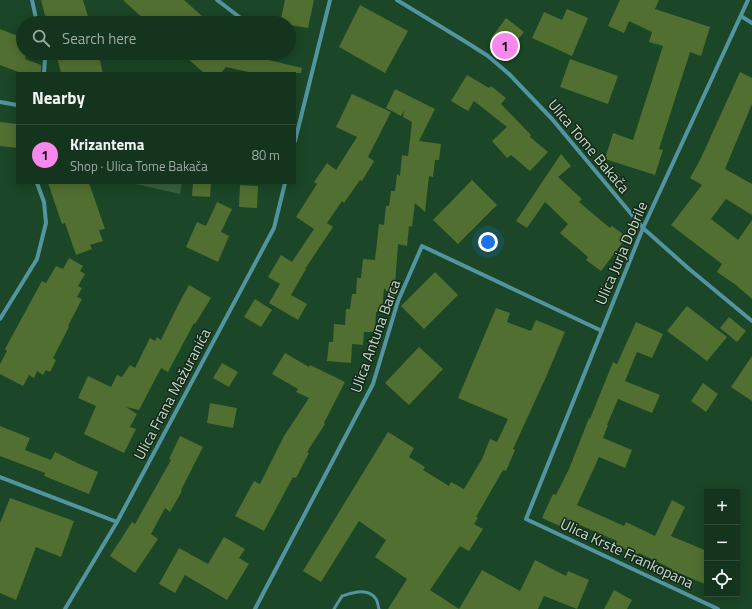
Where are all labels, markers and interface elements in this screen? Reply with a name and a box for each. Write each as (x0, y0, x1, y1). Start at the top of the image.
search box (16, 16, 296, 60)
icon: search (30, 27, 52, 49)
text: Search here (62, 27, 136, 50)
pin: 1 (492, 31, 518, 61)
text: Nearby (32, 85, 85, 111)
street label: Ulica Tome Bakača (543, 94, 636, 199)
text: Krizantema (70, 133, 144, 156)
text: 1 (41, 145, 49, 165)
text: 80 m (252, 145, 280, 165)
text: Shop · Ulica Tome Bakača (70, 156, 208, 176)
street label: Ulica Jurja Dobrile (589, 198, 653, 308)
your location (478, 232, 498, 252)
street label: Ulica Antuna Barca (344, 276, 406, 396)
street label: Ulica Frana Mažuranića (128, 324, 217, 464)
map controls (704, 489, 740, 597)
button: + (704, 489, 740, 525)
street label: Ulica Krste Frankopana (557, 512, 698, 594)
button: − (704, 525, 740, 561)
button: locate (704, 561, 740, 597)

